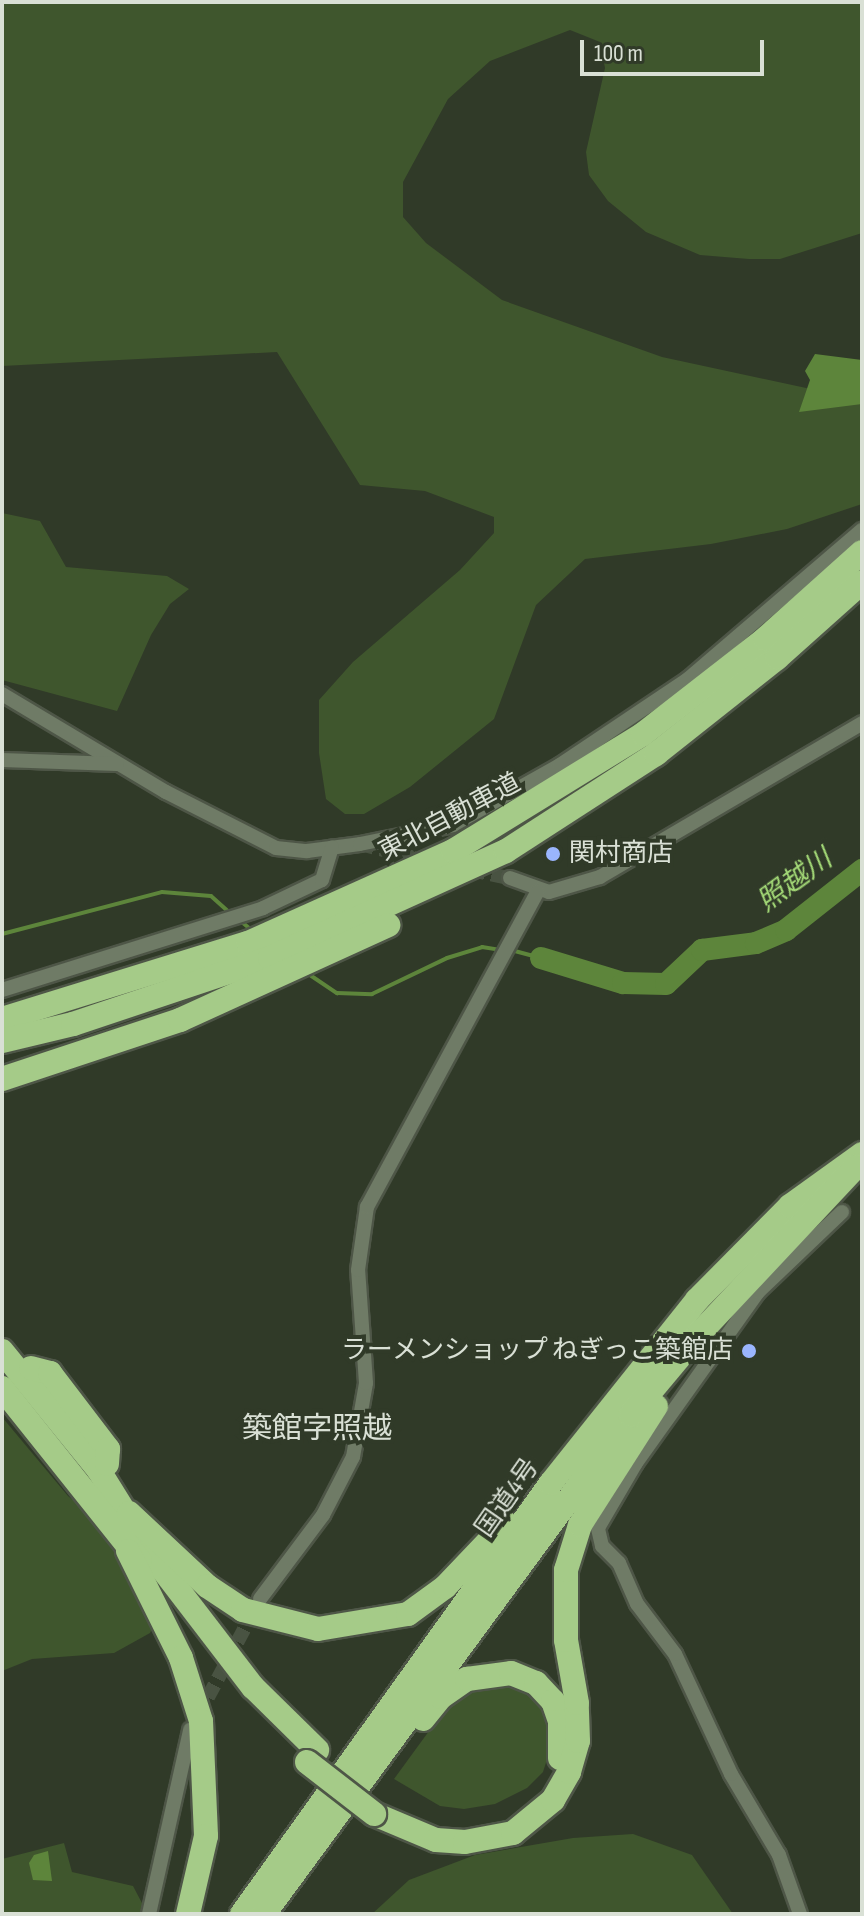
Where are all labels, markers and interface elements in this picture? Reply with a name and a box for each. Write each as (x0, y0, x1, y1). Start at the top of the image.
scale bar (584, 24, 768, 74)
text: 100 m (594, 39, 643, 68)
street label: 東北自動車道 (374, 768, 526, 868)
place label: 関村商店 (569, 838, 673, 870)
water label: 照越川 (751, 843, 839, 919)
marker: 関村商店 (544, 845, 562, 863)
place label: ラーメンショップ ねぎっこ築館店 (339, 1335, 733, 1367)
marker: ラーメンショップ ねぎっこ築館店 (740, 1342, 758, 1360)
district label: 築館字照越 (242, 1411, 392, 1447)
street label: 国道4号 (470, 1453, 546, 1543)

